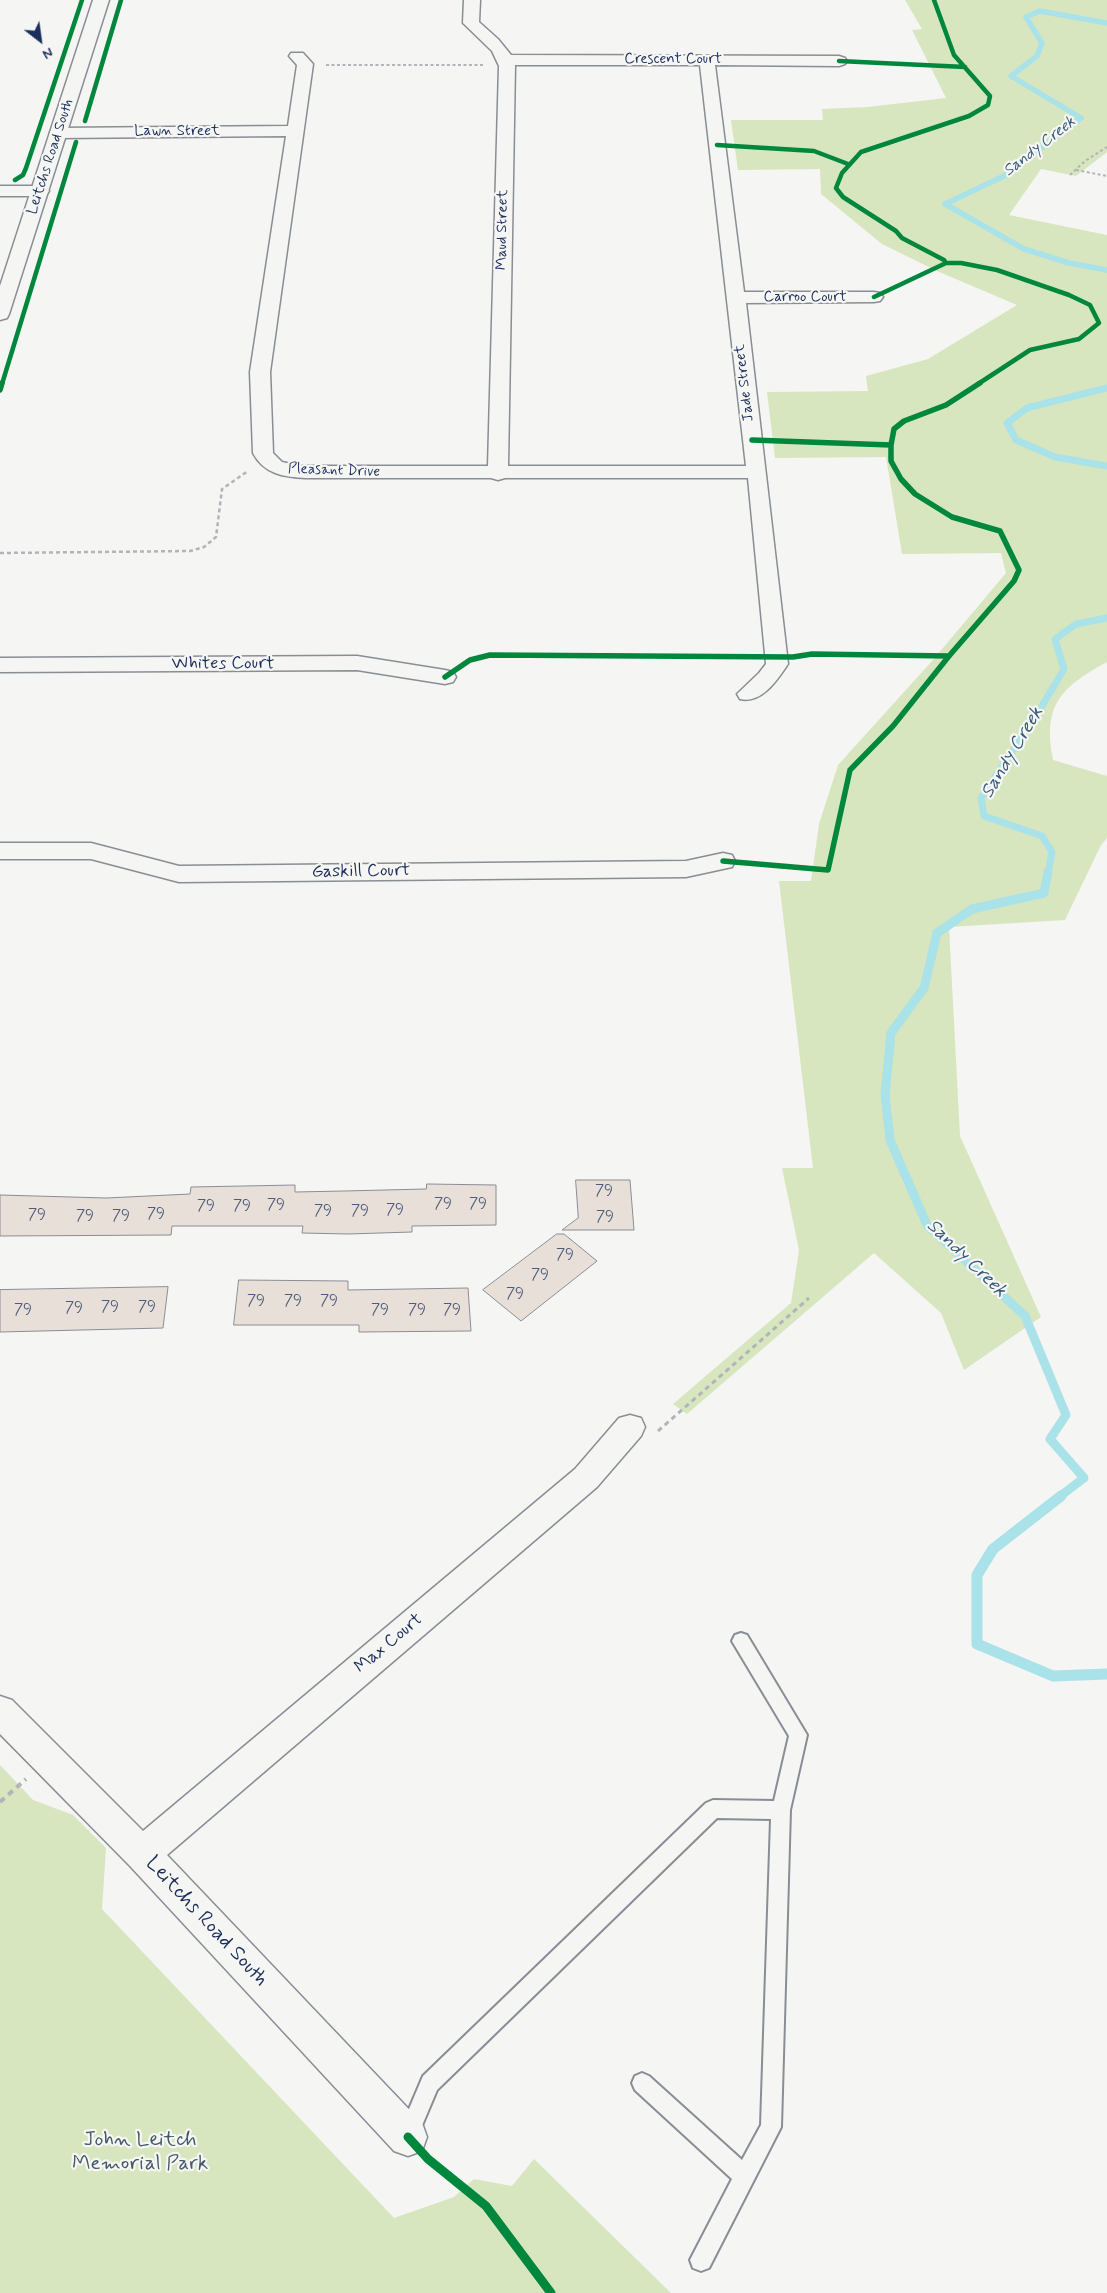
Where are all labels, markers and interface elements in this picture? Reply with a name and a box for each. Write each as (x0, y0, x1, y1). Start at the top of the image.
north arrow (15, 15, 65, 65)
text: N (39, 43, 56, 63)
street label: Crescent Court (624, 51, 722, 69)
street label: Leitchs Road South (24, 97, 78, 217)
water label: Sandy Creek (1000, 113, 1080, 181)
street label: Lawn Street (134, 123, 220, 141)
street label: Maud Street (493, 190, 513, 270)
street label: Carroo Court (763, 289, 847, 307)
street label: Jade Street (731, 343, 759, 423)
street label: Pleasant Drive (288, 460, 380, 482)
street label: Whites Court (172, 653, 274, 675)
water label: Sandy Creek (977, 703, 1049, 803)
street label: Gaskill Court (312, 860, 410, 884)
house number: 79 (595, 1183, 613, 1201)
house number: 79 (434, 1196, 452, 1214)
house number: 79 (469, 1196, 487, 1214)
house number: 79 (267, 1197, 285, 1215)
house number: 79 (197, 1198, 215, 1216)
house number: 79 (233, 1198, 251, 1216)
house number: 79 (386, 1202, 404, 1220)
house number: 79 (314, 1203, 332, 1221)
house number: 79 (351, 1203, 369, 1221)
house number: 79 (147, 1206, 165, 1224)
house number: 79 (28, 1207, 46, 1225)
house number: 79 (76, 1208, 94, 1226)
house number: 79 (112, 1208, 130, 1226)
house number: 79 (596, 1209, 614, 1227)
water label: Sandy Creek (921, 1215, 1011, 1303)
house number: 79 (556, 1247, 574, 1265)
house number: 79 (531, 1267, 549, 1285)
house number: 79 (506, 1286, 524, 1304)
house number: 79 (247, 1293, 265, 1311)
house number: 79 (284, 1293, 302, 1311)
house number: 79 (320, 1293, 338, 1311)
house number: 79 (101, 1299, 119, 1317)
house number: 79 (138, 1299, 156, 1317)
house number: 79 (65, 1300, 83, 1318)
house number: 79 (14, 1302, 32, 1320)
house number: 79 (371, 1302, 389, 1320)
house number: 79 (408, 1302, 426, 1320)
house number: 79 (443, 1302, 461, 1320)
street label: Max Court (351, 1609, 427, 1679)
street label: Leitchs Road South (139, 1852, 273, 1992)
park label: John Leitch Memorial Park (72, 2128, 208, 2178)

